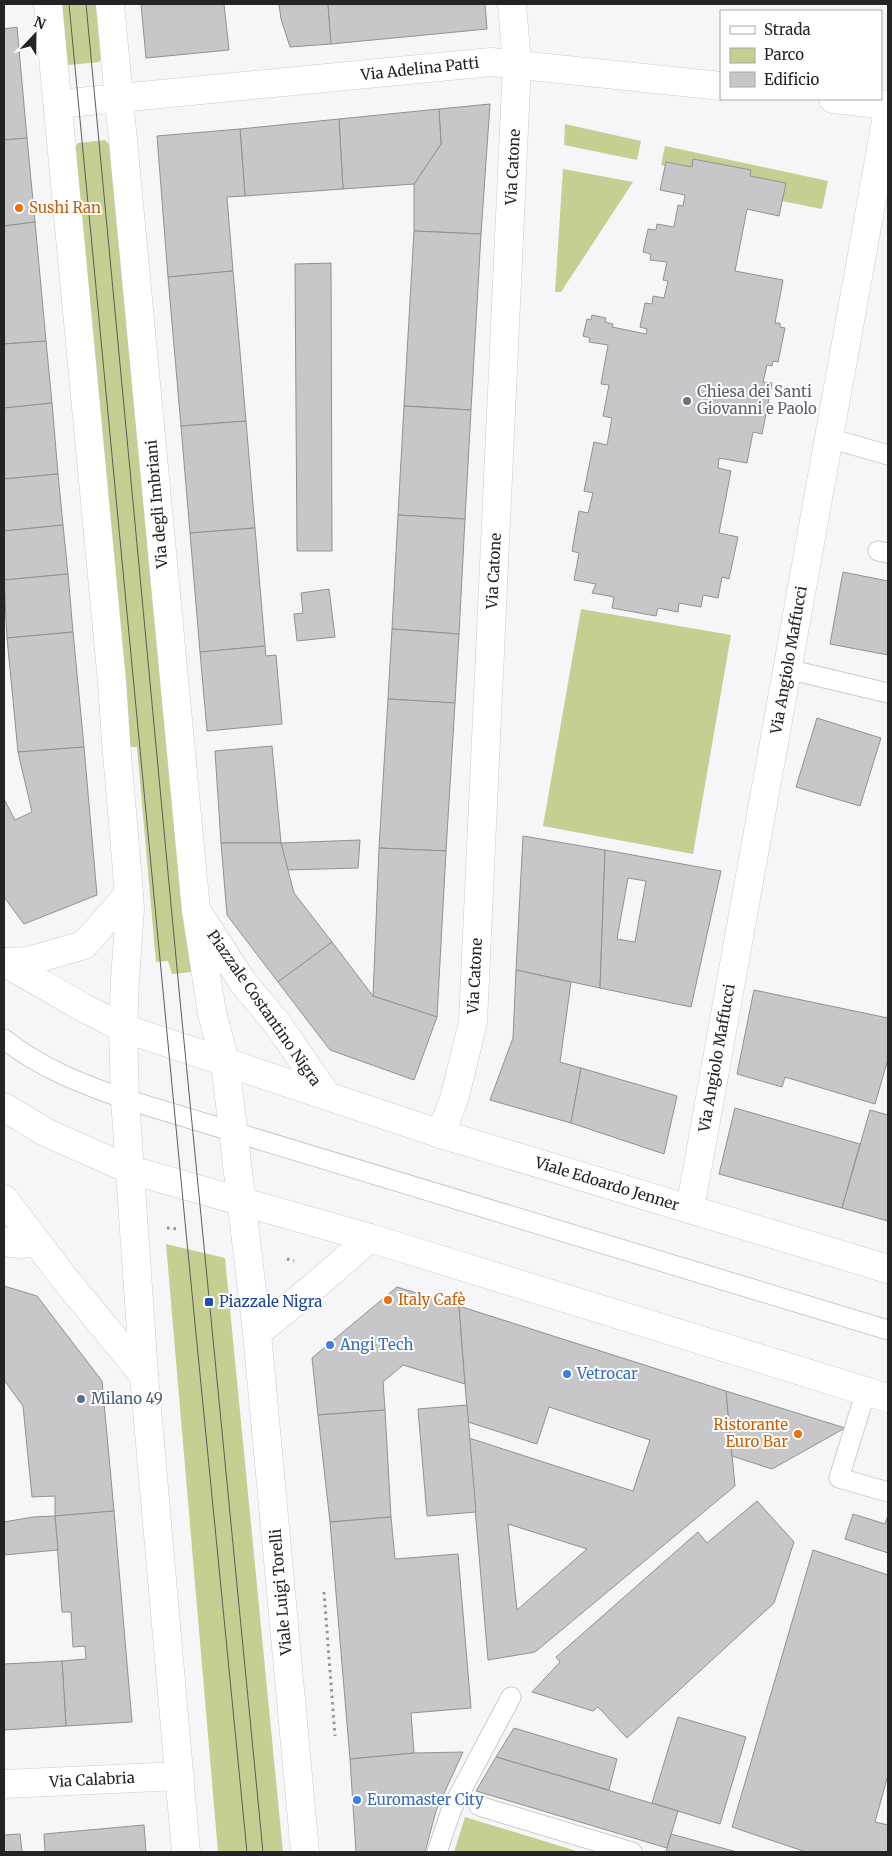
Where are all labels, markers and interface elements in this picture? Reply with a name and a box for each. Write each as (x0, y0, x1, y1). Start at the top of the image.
north arrow (10, 10, 60, 60)
legend (720, 10, 882, 100)
text: N (31, 13, 48, 33)
text: Strada (764, 20, 811, 39)
text: Parco (764, 45, 804, 64)
street label: Via Adelina Patti (359, 53, 480, 84)
text: Edificio (764, 70, 820, 89)
street label: Via Catone (501, 128, 524, 207)
place label: Sushi Ran (29, 198, 101, 217)
marker: Sushi Ran (13, 202, 25, 214)
place label: Chiesa dei Santi Giovanni e Paolo (697, 382, 817, 418)
marker: Chiesa dei Santi Giovanni e Paolo (681, 395, 693, 407)
street label: Via degli Imbriani (141, 439, 172, 570)
street label: Via Catone (482, 532, 505, 611)
street label: Via Angiolo Maffucci (766, 584, 811, 736)
street label: Piazzale Costantino Nigra (203, 926, 325, 1089)
street label: Via Catone (463, 937, 486, 1016)
street label: Via Angiolo Maffucci (694, 982, 739, 1134)
street label: Viale Edoardo Jenner (532, 1152, 682, 1215)
place label: Italy Cafè (398, 1290, 465, 1309)
place label: Piazzale Nigra (219, 1292, 322, 1311)
marker: Italy Cafè (382, 1294, 394, 1306)
marker: Piazzale Nigra (203, 1296, 215, 1308)
place label: Angi Tech (339, 1335, 413, 1354)
marker: Angi Tech (324, 1339, 336, 1351)
place label: Vetrocar (576, 1364, 638, 1383)
marker: Vetrocar (561, 1368, 573, 1380)
place label: Milano 49 (91, 1389, 163, 1408)
marker: Milano 49 (75, 1393, 87, 1405)
place label: Ristorante Euro Bar (713, 1415, 788, 1451)
marker: Ristorante Euro Bar (792, 1428, 804, 1440)
street label: Viale Luigi Torelli (266, 1528, 296, 1657)
street label: Via Calabria (48, 1768, 135, 1791)
place label: Euromaster City (367, 1790, 484, 1809)
marker: Euromaster City (351, 1794, 363, 1806)

